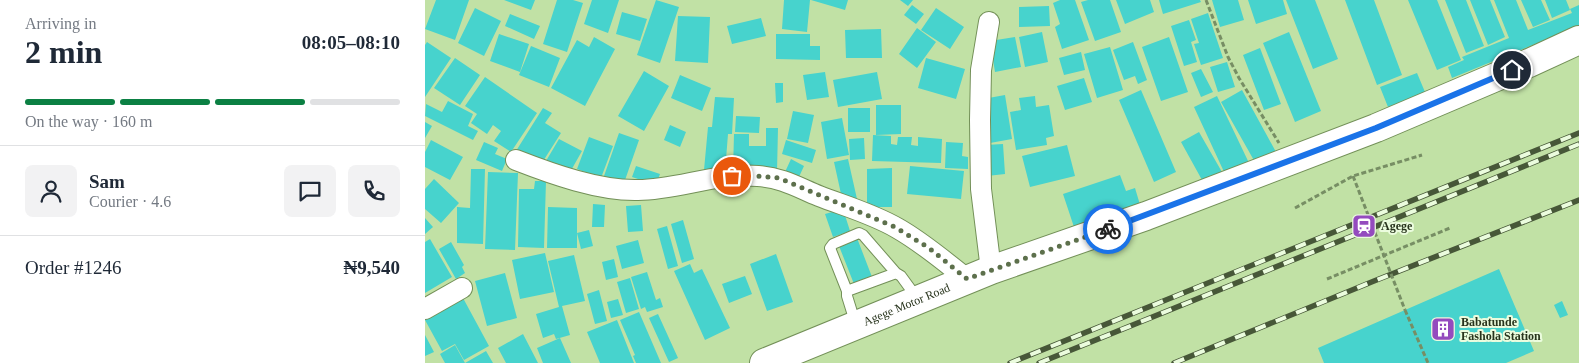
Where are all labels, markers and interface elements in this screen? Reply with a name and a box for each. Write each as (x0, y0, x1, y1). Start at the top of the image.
text: Arriving in (25, 15, 97, 32)
text: 08:05–08:10 (302, 32, 400, 53)
text: 2 min (25, 34, 102, 70)
pin (1491, 49, 1533, 91)
icon: home (1498, 56, 1526, 84)
text: On the way · 160 m (25, 113, 153, 130)
pin (711, 155, 753, 197)
icon: bag (718, 162, 746, 190)
button: person (25, 165, 77, 217)
button: chat (284, 165, 336, 217)
button: phone (348, 165, 400, 217)
text: Sam (89, 171, 125, 192)
text: Courier · 4.6 (89, 193, 171, 210)
courier (1083, 204, 1133, 254)
station icon: Agege (1351, 213, 1377, 239)
icon: bike (1094, 215, 1122, 243)
place label: Agege (1381, 219, 1413, 233)
text: Order #1246 (25, 257, 122, 278)
text: ₦9,540 (344, 257, 400, 278)
street label: Agege Motor Road (861, 281, 952, 329)
place label: Babatunde Fashola Station (1461, 315, 1541, 343)
building icon: Babatunde Fashola Station (1430, 316, 1456, 342)

